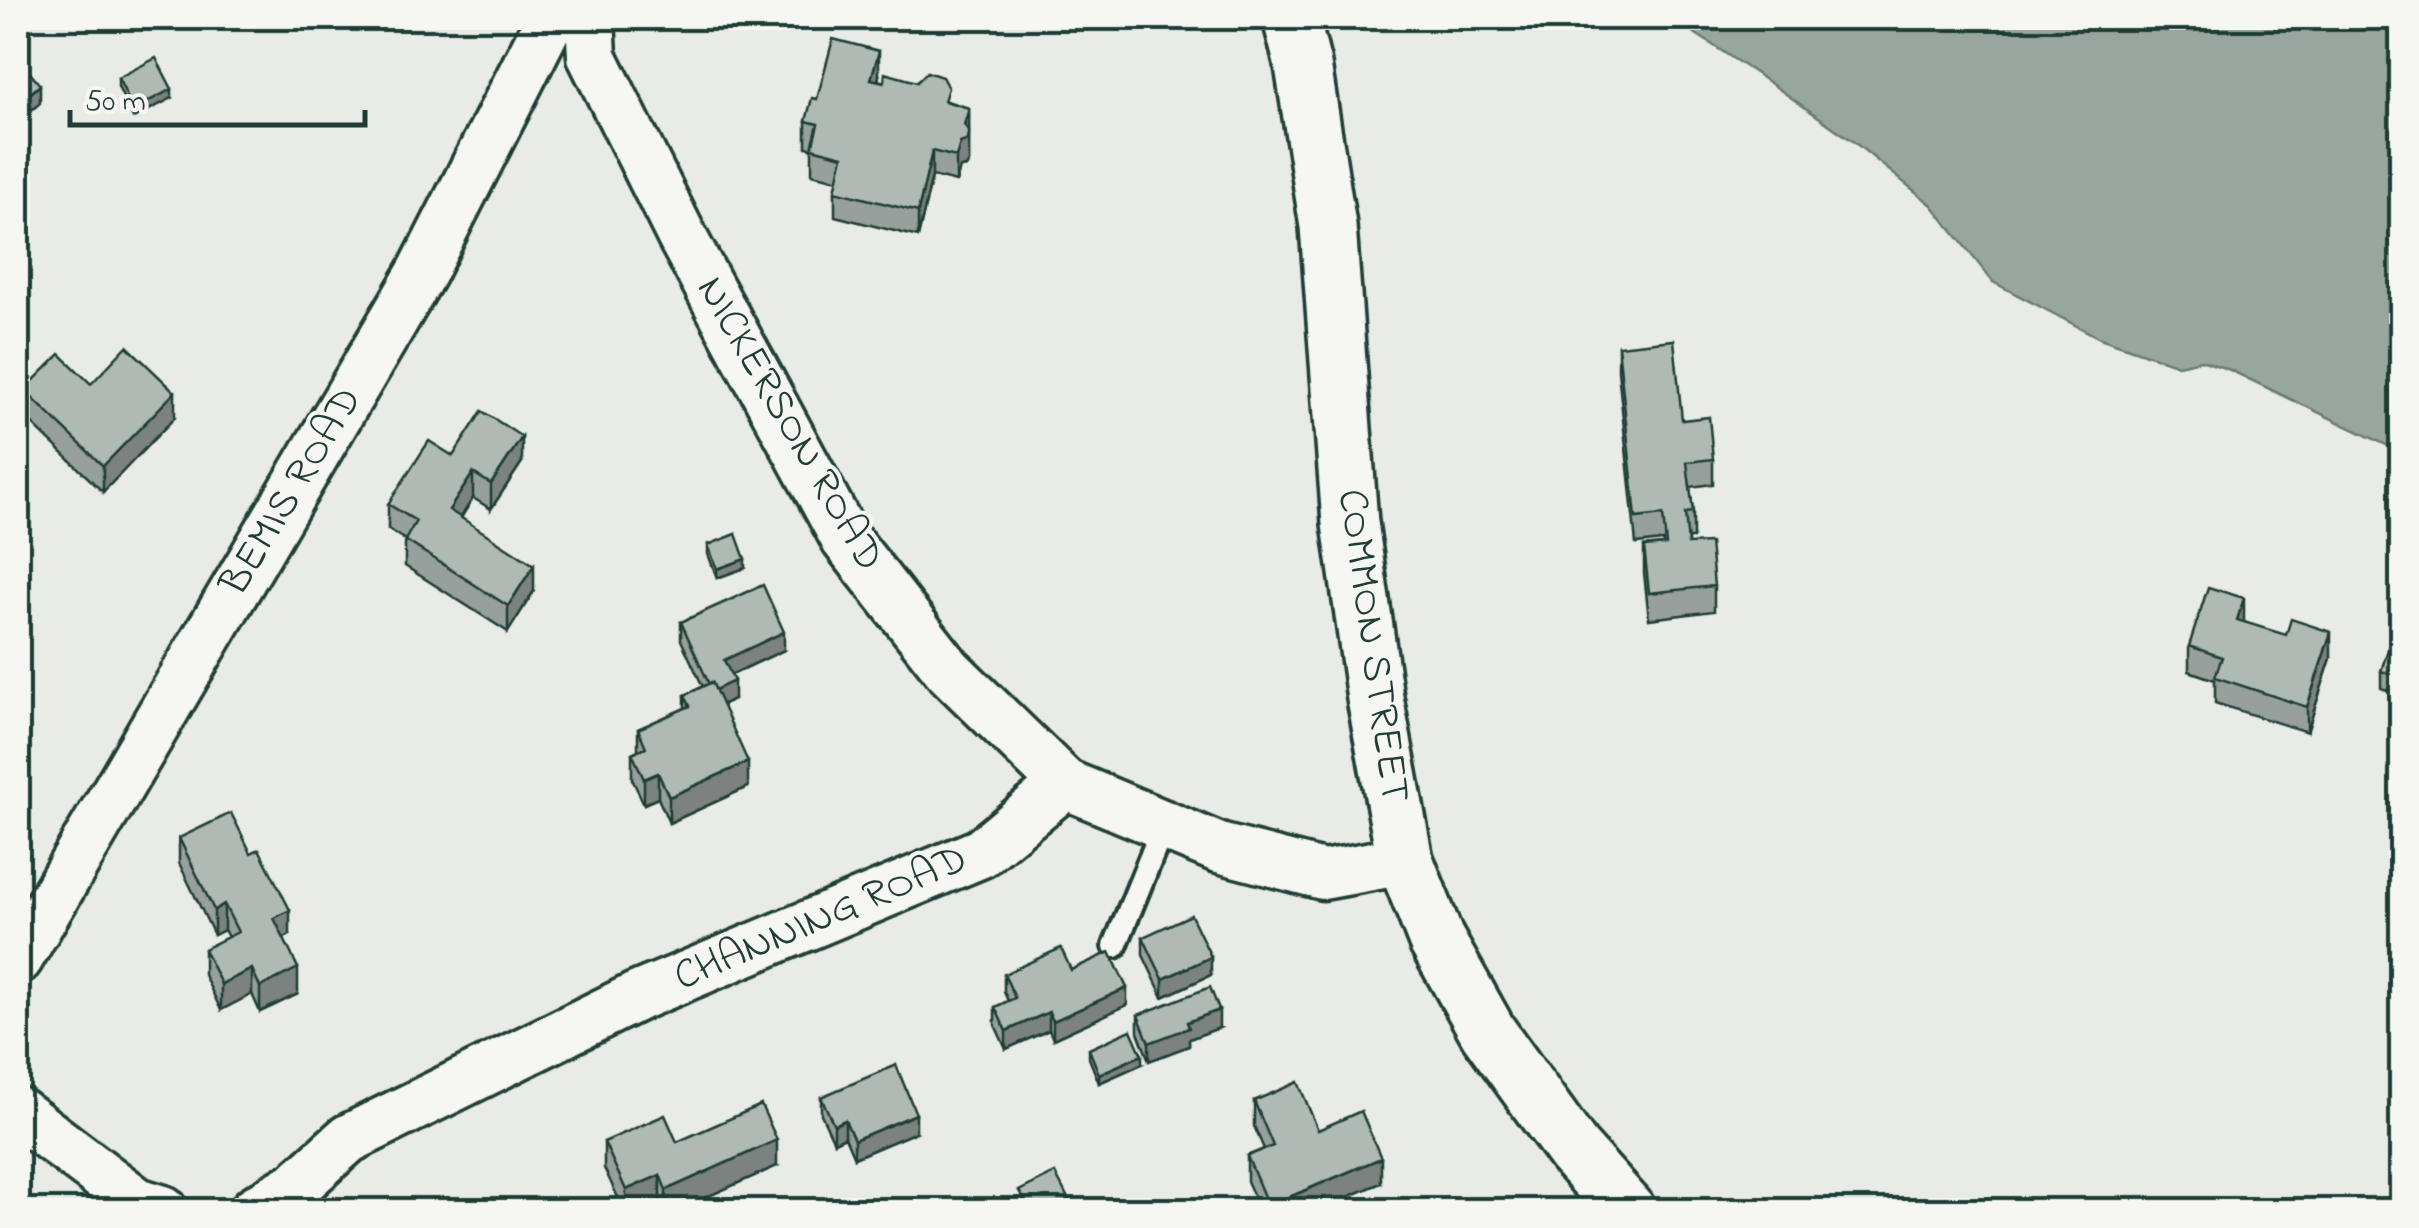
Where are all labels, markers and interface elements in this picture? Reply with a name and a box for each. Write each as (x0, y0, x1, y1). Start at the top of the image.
scale bar (70, 65, 365, 127)
text: 50 m (85, 81, 146, 125)
street label: NICKERSON ROAD (680, 265, 898, 583)
street label: BEMIS ROAD (205, 376, 379, 609)
street label: COMMON STREET (1320, 485, 1424, 807)
street label: CHANNING ROAD (665, 830, 977, 1008)

